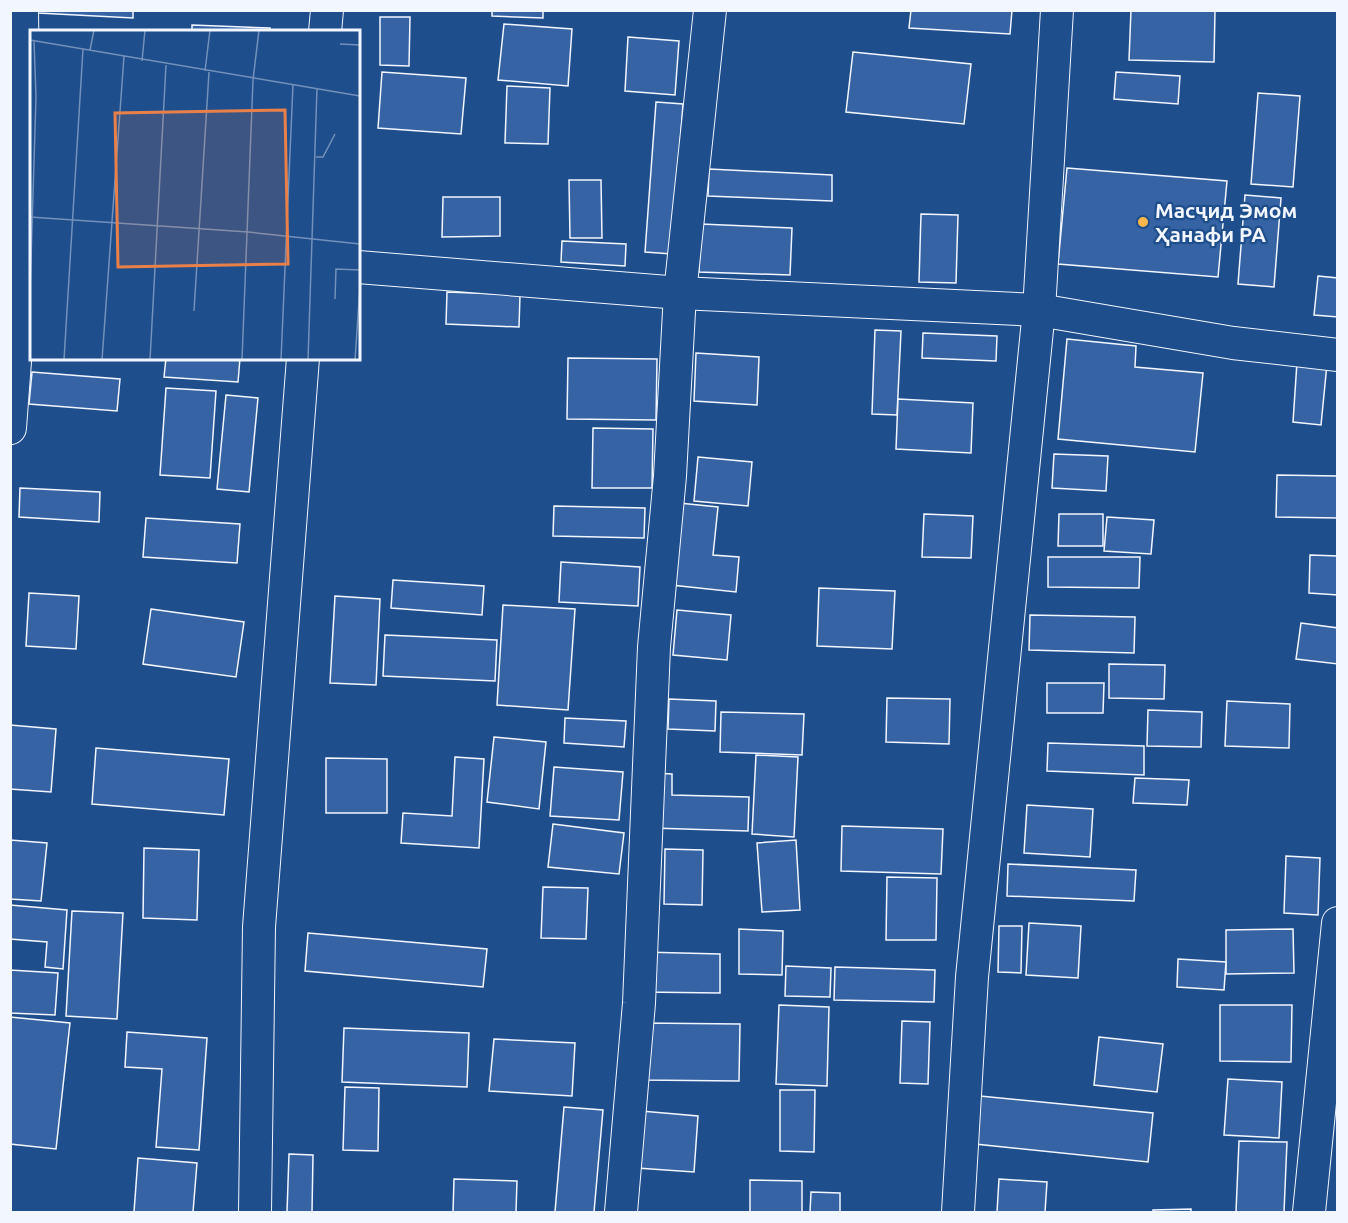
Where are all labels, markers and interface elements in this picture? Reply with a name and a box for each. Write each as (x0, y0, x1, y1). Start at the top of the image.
inset map (30, 30, 360, 360)
place label: Масҷид Эмом Ҳанафи РА (1155, 198, 1297, 246)
marker: Масҷид Эмом Ҳанафи РА (1136, 215, 1150, 229)

